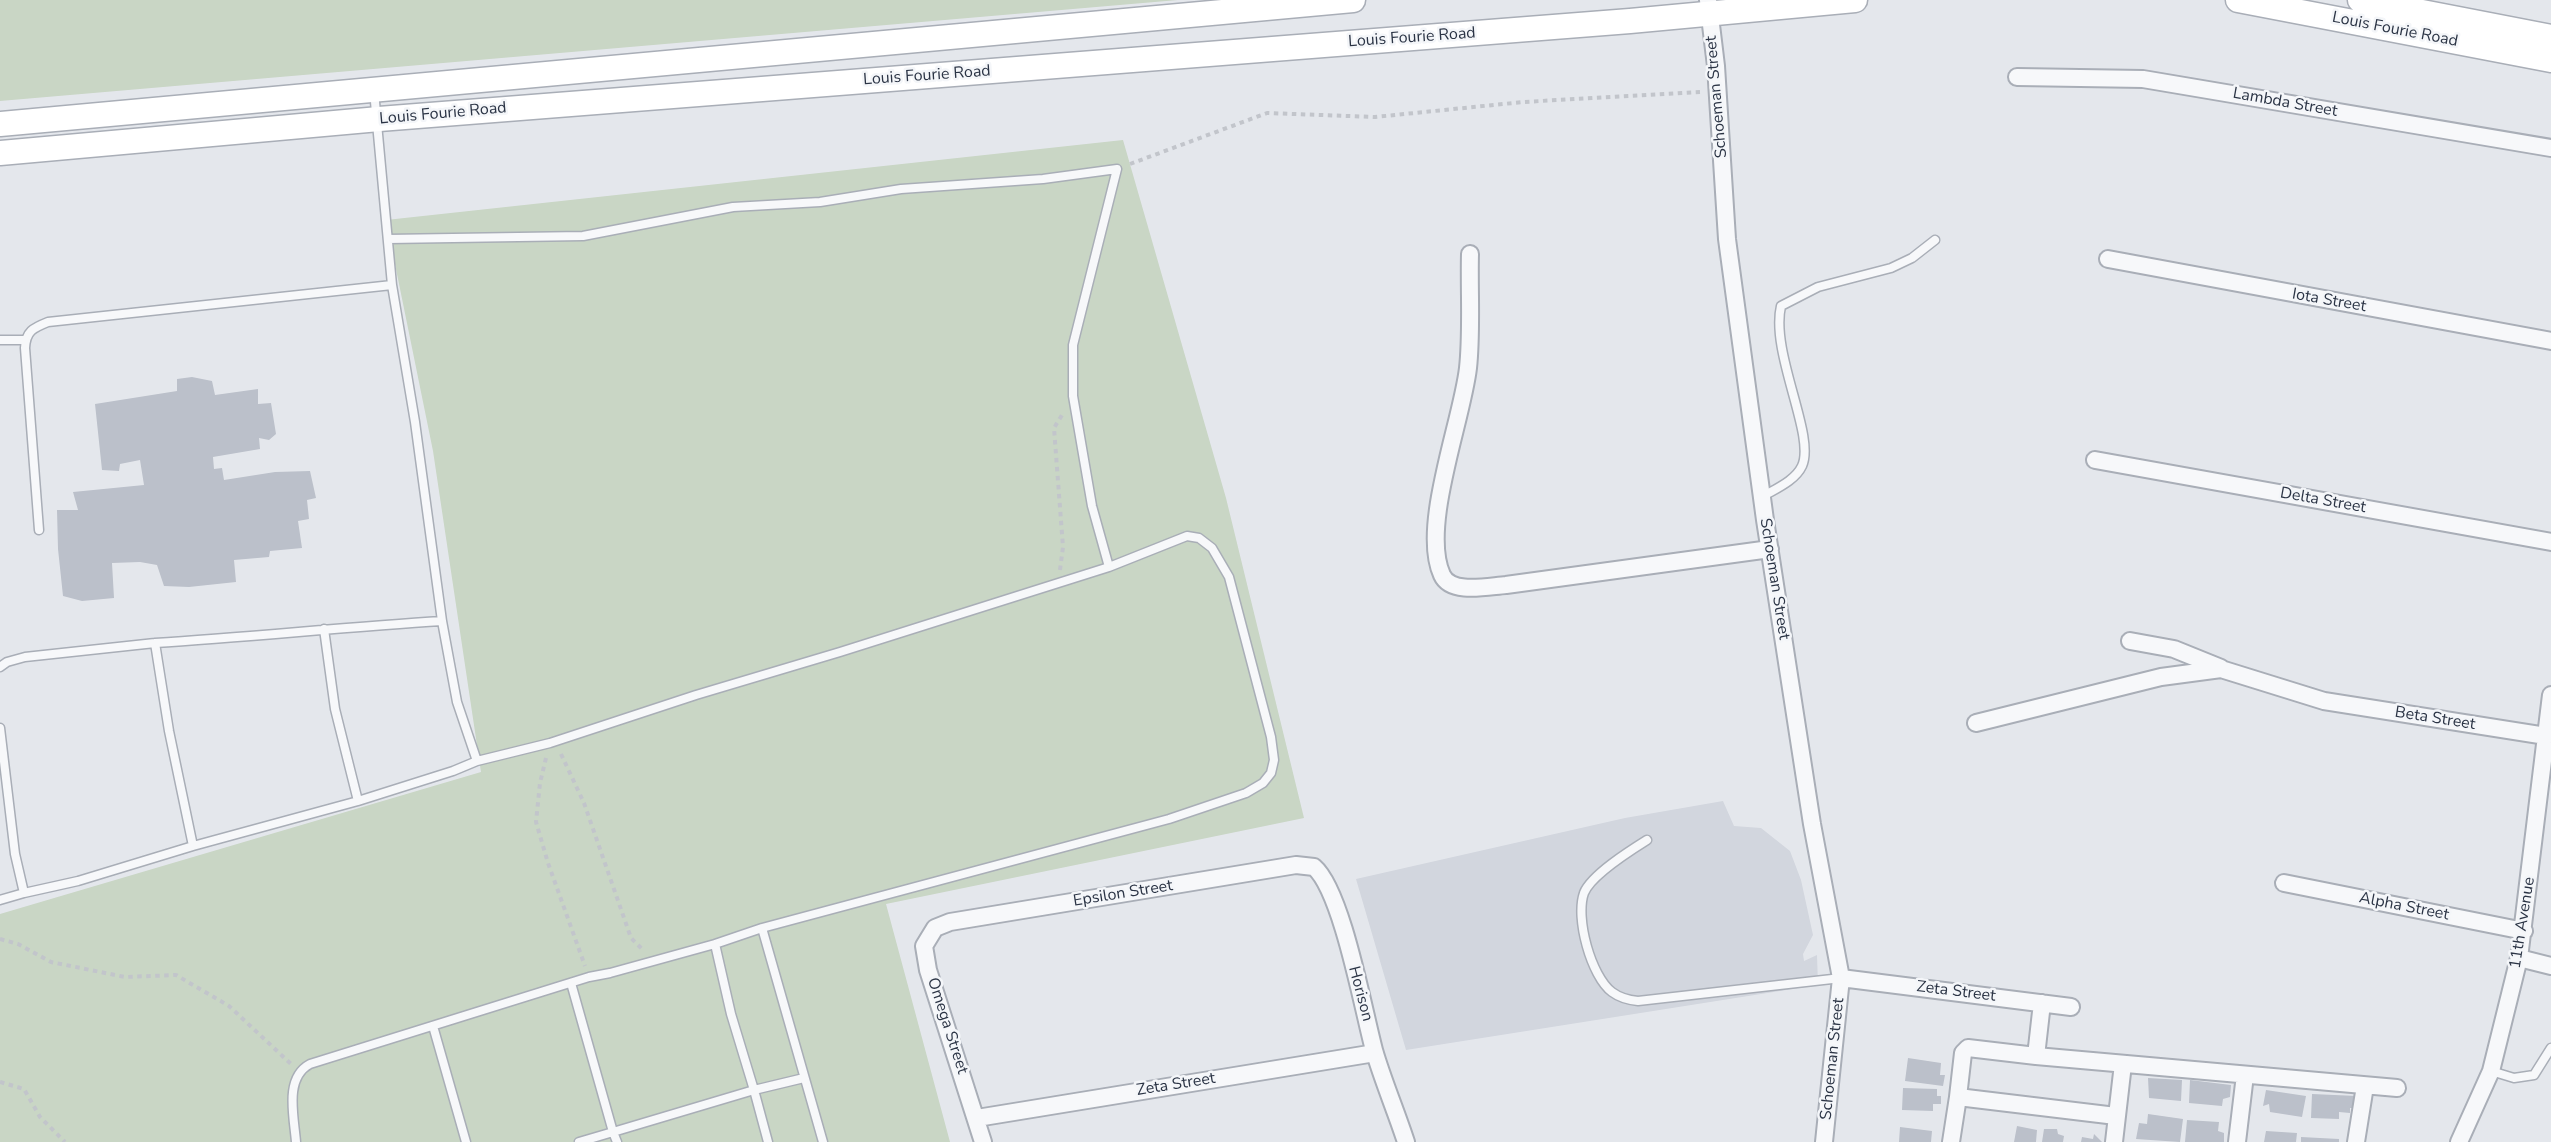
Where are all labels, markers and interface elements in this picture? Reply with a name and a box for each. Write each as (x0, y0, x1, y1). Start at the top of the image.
street label: Louis Fourie Road (2331, 8, 2459, 52)
street label: Louis Fourie Road (1348, 24, 1476, 52)
street label: Schoeman Street (1702, 35, 1732, 159)
street label: Louis Fourie Road (863, 62, 991, 90)
street label: Lambda Street (2231, 84, 2339, 122)
street label: Louis Fourie Road (379, 99, 507, 129)
street label: Iota Street (2291, 285, 2367, 317)
street label: Delta Street (2279, 484, 2367, 518)
street label: Schoeman Street (1755, 517, 1793, 641)
street label: Beta Street (2393, 703, 2477, 735)
street label: 11th Avenue (2506, 876, 2540, 970)
street label: Epsilon Street (1072, 877, 1174, 911)
street label: Alpha Street (2357, 889, 2451, 925)
street label: Horison (1343, 964, 1377, 1024)
street label: Omega Street (922, 975, 972, 1077)
street label: Zeta Street (1915, 978, 1997, 1006)
street label: Schoeman Street (1817, 997, 1849, 1121)
street label: Zeta Street (1135, 1069, 1217, 1101)

